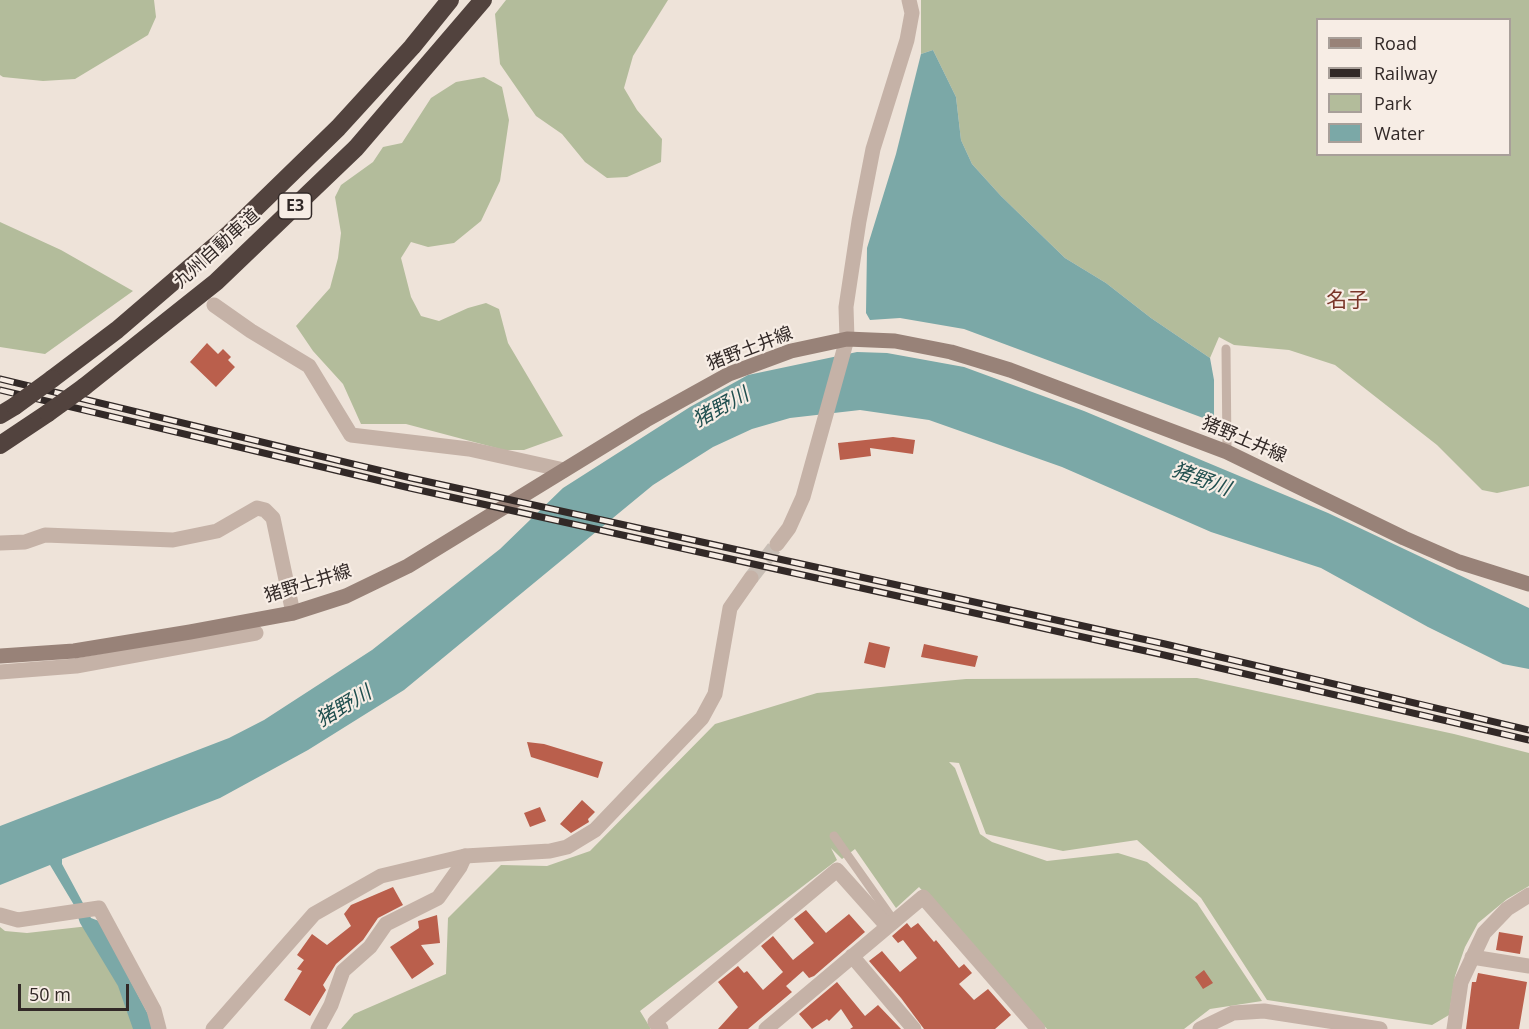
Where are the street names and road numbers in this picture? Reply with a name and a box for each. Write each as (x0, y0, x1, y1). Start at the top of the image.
road number: E3 (278, 193, 312, 219)
street label: 九州自動車道 (170, 205, 264, 293)
street label: 猪野土井線 (704, 323, 796, 375)
street label: 猪野土井線 (1198, 412, 1290, 468)
street label: 猪野土井線 (262, 561, 354, 607)

